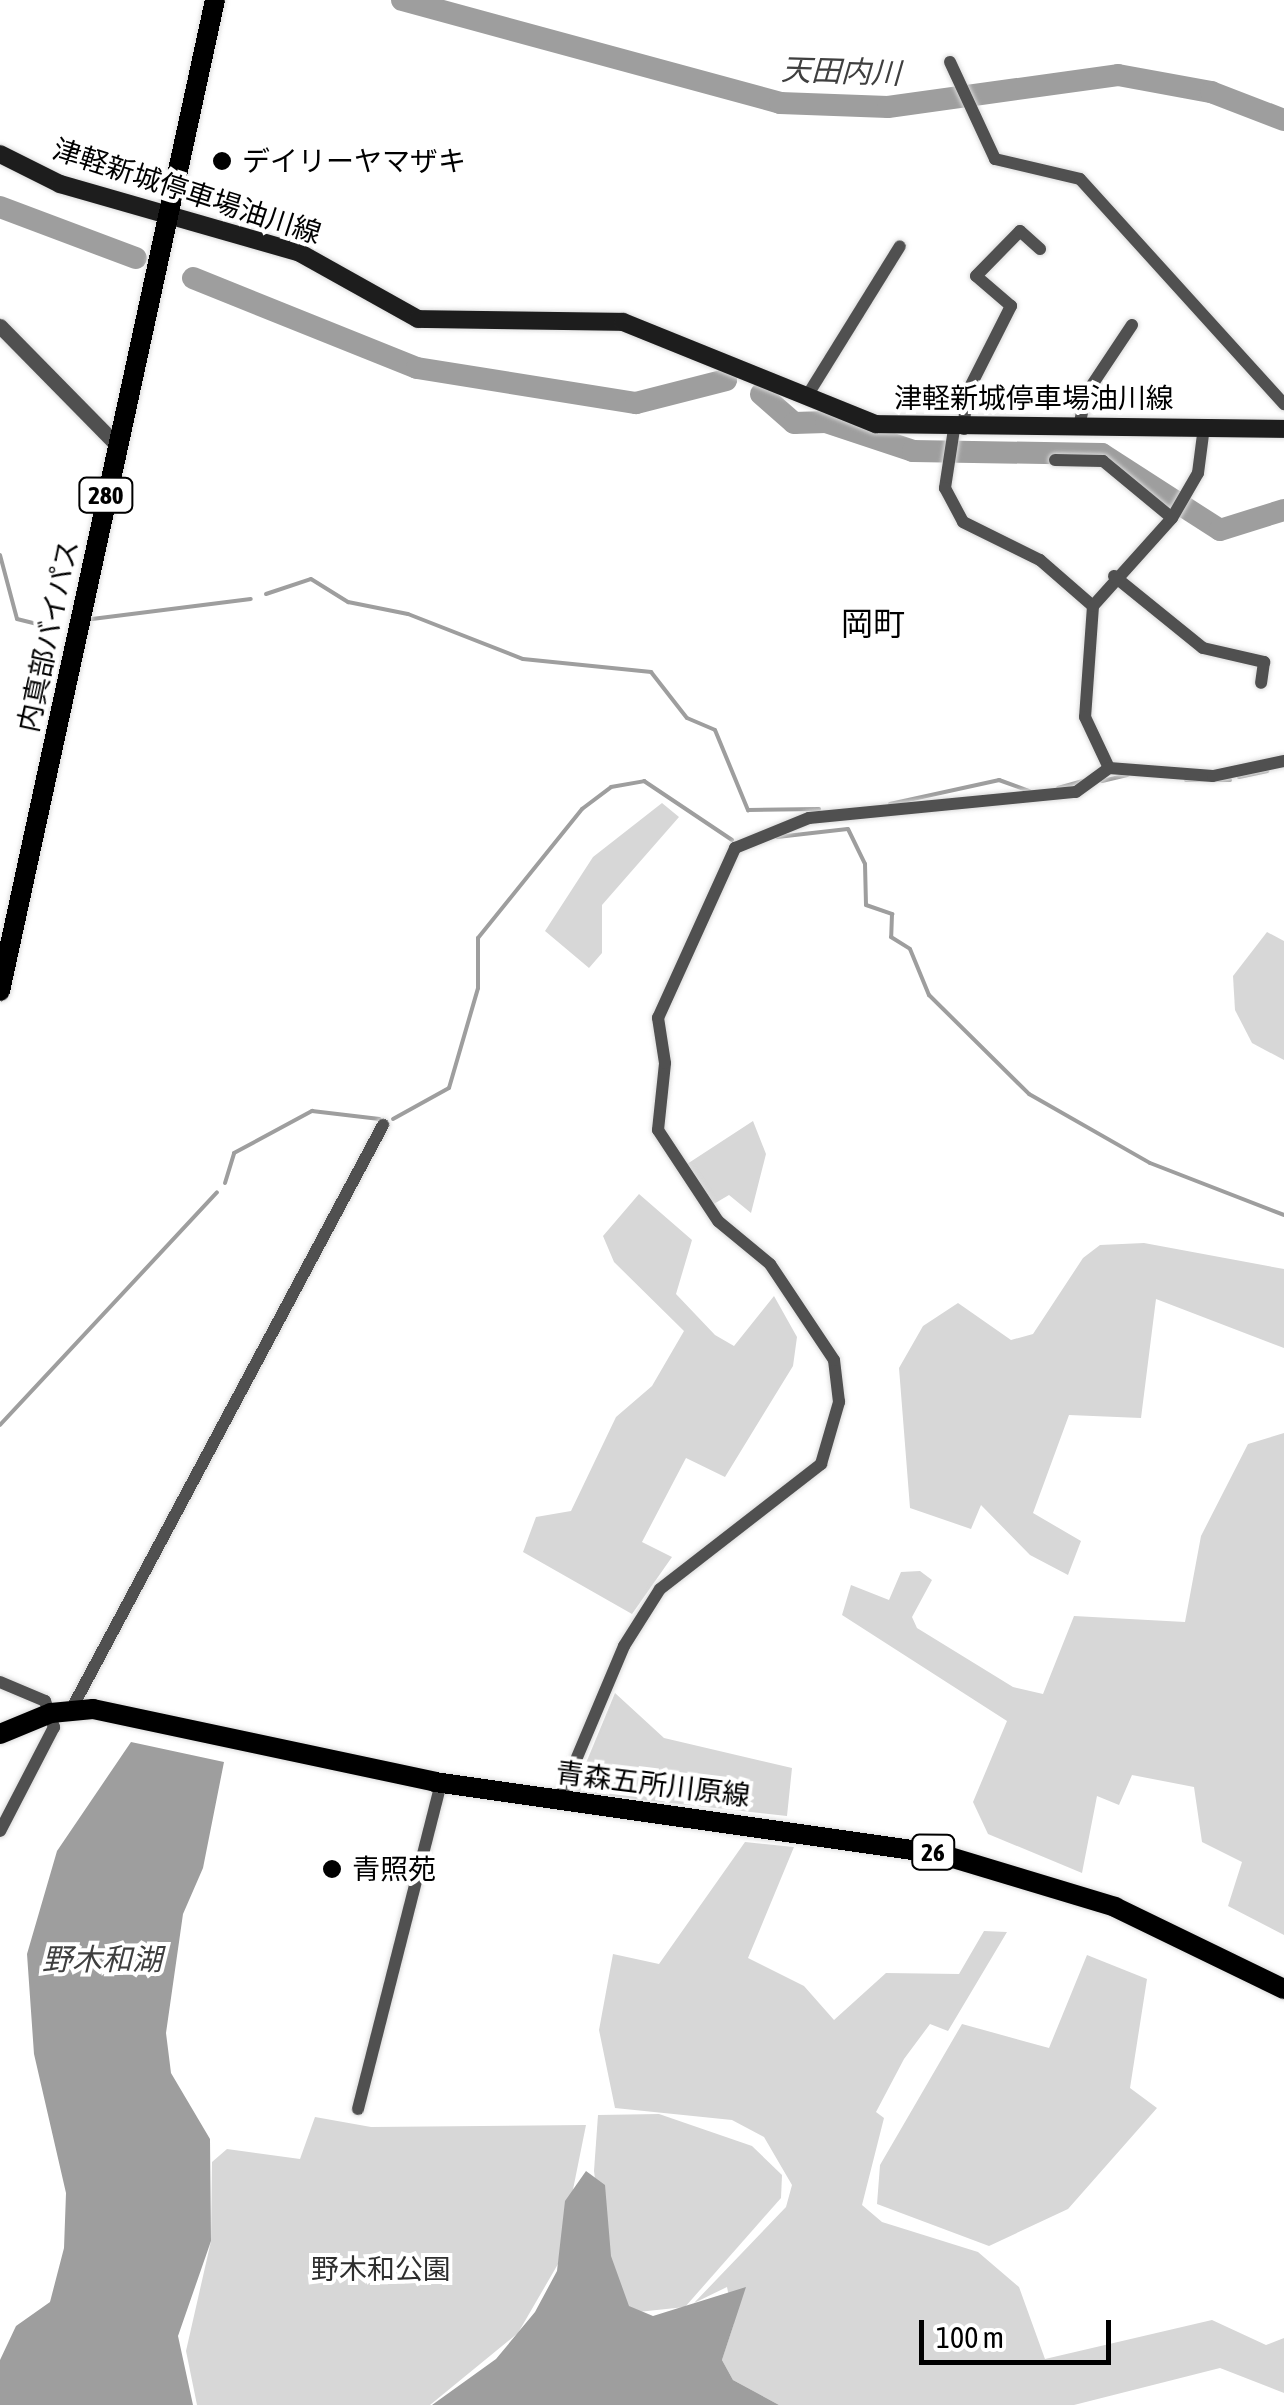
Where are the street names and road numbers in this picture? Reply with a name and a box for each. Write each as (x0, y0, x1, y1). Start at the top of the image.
street label: 津軽新城停車場油川線 (49, 132, 325, 250)
street label: 津軽新城停車場油川線 (894, 381, 1174, 415)
road number: 280 (76, 475, 136, 515)
street label: 内真部バイパス (11, 537, 85, 735)
street label: 青森五所川原線 (554, 1755, 752, 1813)
road number: 26 (910, 1832, 956, 1872)

